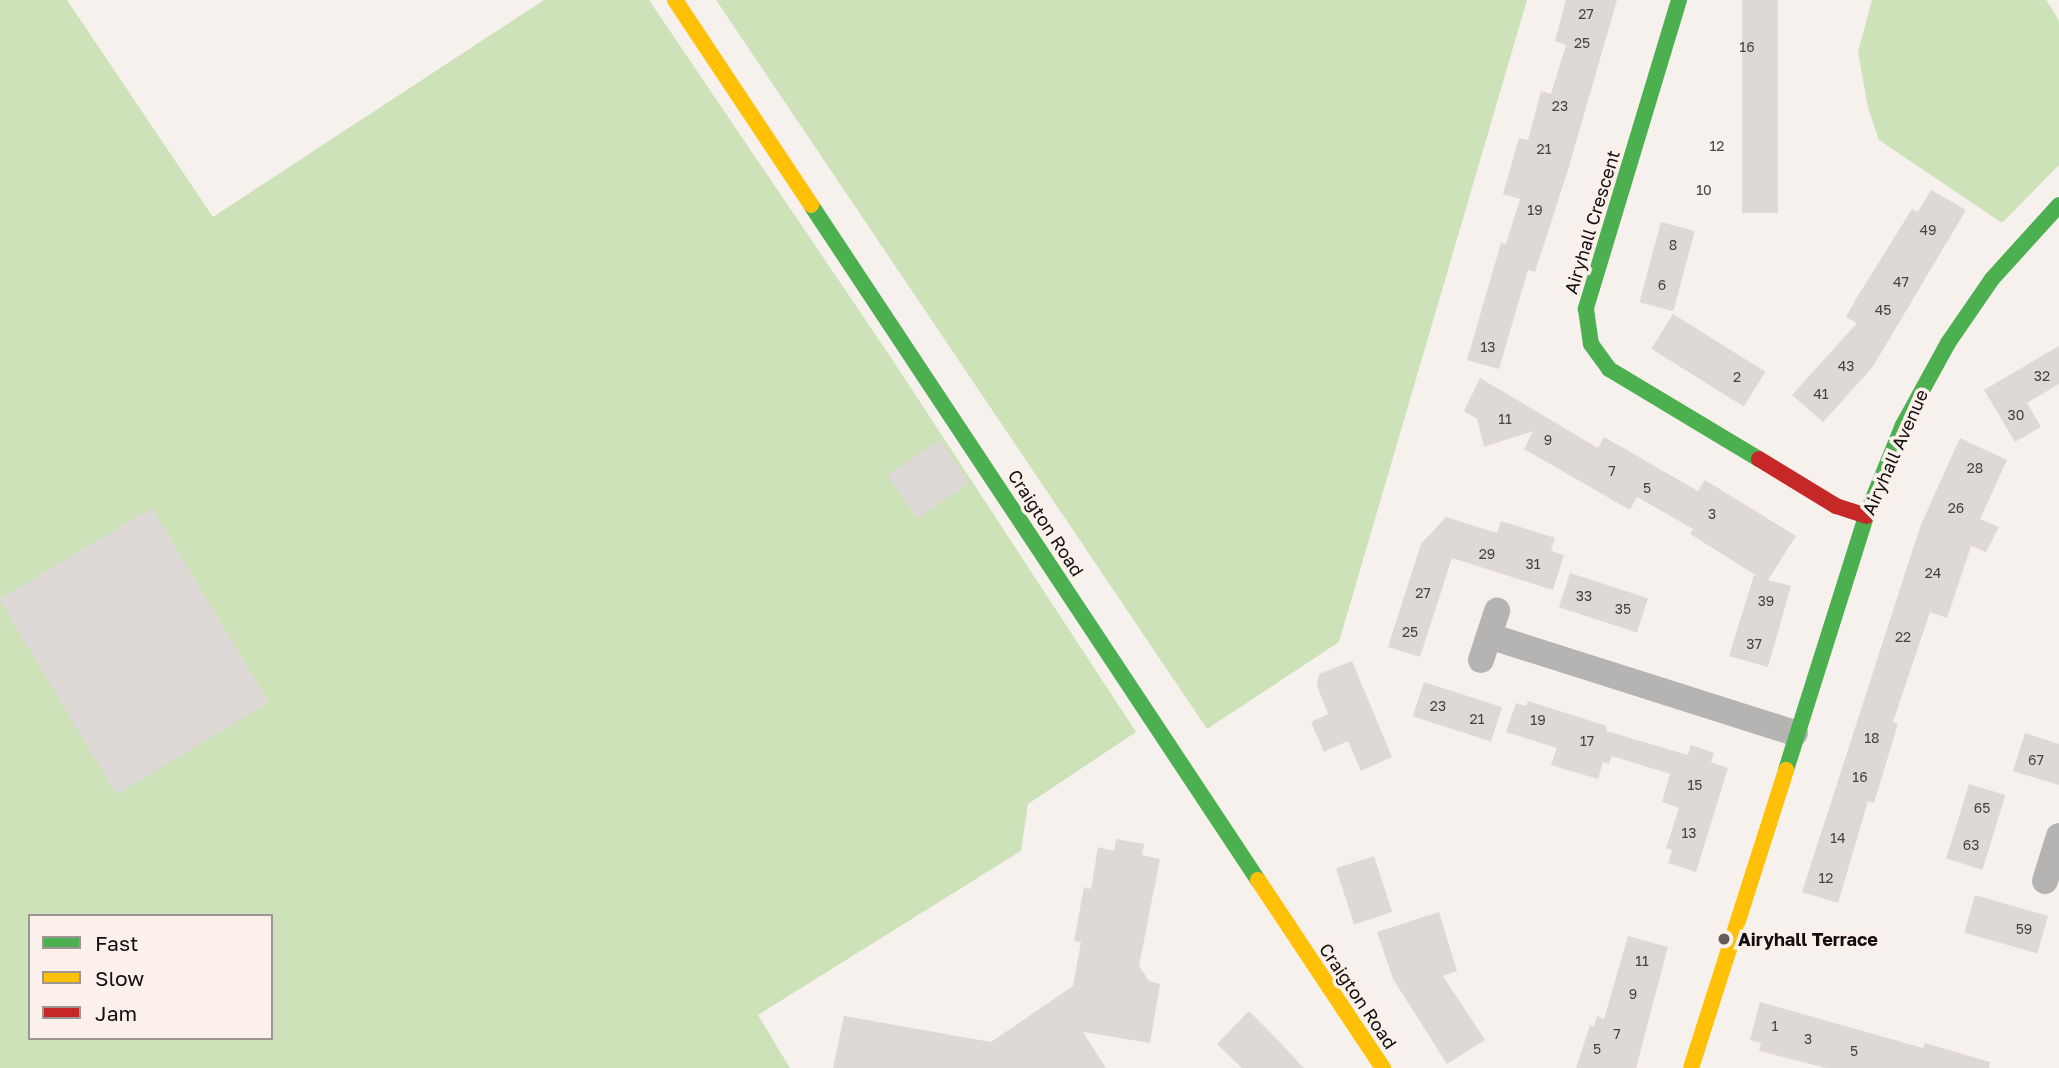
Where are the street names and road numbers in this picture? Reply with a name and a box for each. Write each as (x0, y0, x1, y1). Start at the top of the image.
street label: Airyhall Crescent (1560, 148, 1624, 296)
street label: Airyhall Avenue (1858, 386, 1932, 518)
street label: Craigton Road (1003, 466, 1089, 580)
street label: Craigton Road (1315, 939, 1401, 1053)

